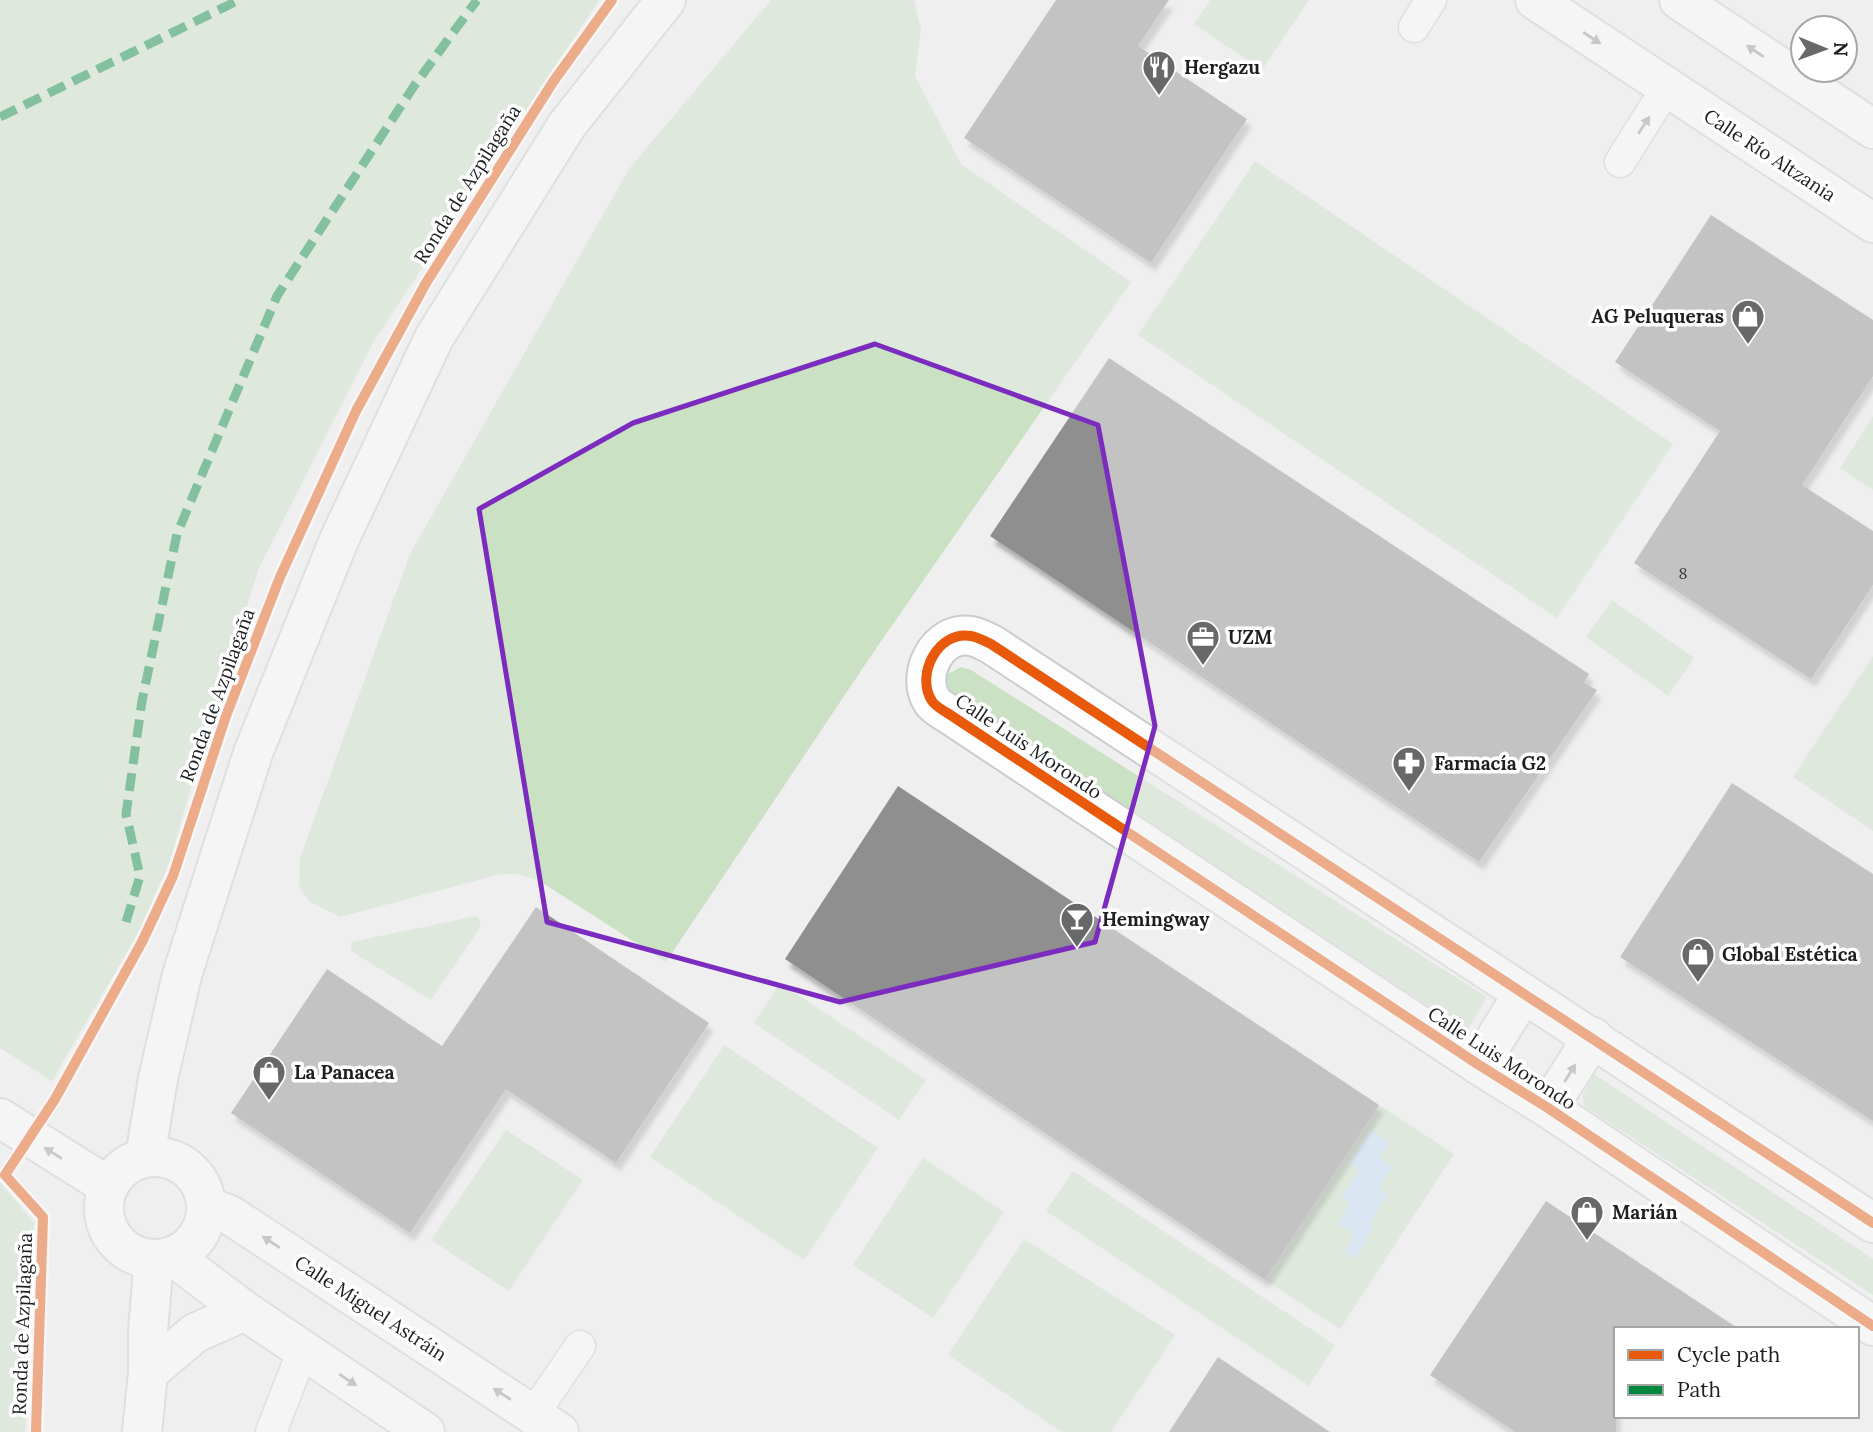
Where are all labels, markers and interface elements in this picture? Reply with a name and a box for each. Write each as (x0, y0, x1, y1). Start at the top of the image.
north arrow (1789, 14, 1859, 84)
one-way arrow (1582, 31, 1602, 44)
text: N (1829, 42, 1853, 57)
one-way arrow (1745, 44, 1765, 57)
restaurant icon: Hergazu (1140, 48, 1178, 97)
place label: Hergazu (1184, 55, 1260, 79)
street label: Ronda de Azpilagaña (408, 100, 526, 268)
street label: Calle Río Altzania (1699, 103, 1841, 207)
one-way arrow (1637, 115, 1650, 134)
shop icon: AG Peluqueras (1729, 297, 1767, 346)
place label: AG Peluqueras (1592, 304, 1724, 328)
house number: 8 (1679, 563, 1688, 583)
street label: Ronda de Azpilagaña (174, 605, 260, 785)
office icon: UZM (1184, 618, 1222, 667)
place label: UZM (1228, 625, 1272, 649)
street label: Calle Luis Morondo (951, 688, 1107, 804)
pharmacy icon: Farmacía G2 (1390, 744, 1428, 793)
place label: Farmacía G2 (1434, 751, 1546, 775)
bar icon: Hemingway (1058, 900, 1096, 949)
place label: Hemingway (1102, 907, 1210, 931)
shop icon: Global Estética (1679, 935, 1717, 984)
place label: Global Estética (1722, 942, 1858, 966)
street label: Calle Luis Morondo (1423, 1001, 1581, 1115)
shop icon: La Panacea (250, 1053, 288, 1102)
place label: La Panacea (294, 1060, 394, 1084)
one-way arrow (1564, 1063, 1577, 1082)
one-way arrow (44, 1146, 63, 1159)
shop icon: Marián (1568, 1193, 1606, 1242)
place label: Marián (1612, 1200, 1678, 1224)
street label: Ronda de Azpilagaña (7, 1232, 37, 1416)
one-way arrow (262, 1235, 280, 1249)
street label: Calle Miguel Astráin (290, 1250, 452, 1366)
legend (1614, 1327, 1859, 1418)
text: Cycle path (1677, 1341, 1780, 1368)
one-way arrow (339, 1373, 357, 1387)
text: Path (1677, 1376, 1721, 1403)
one-way arrow (492, 1388, 512, 1401)

